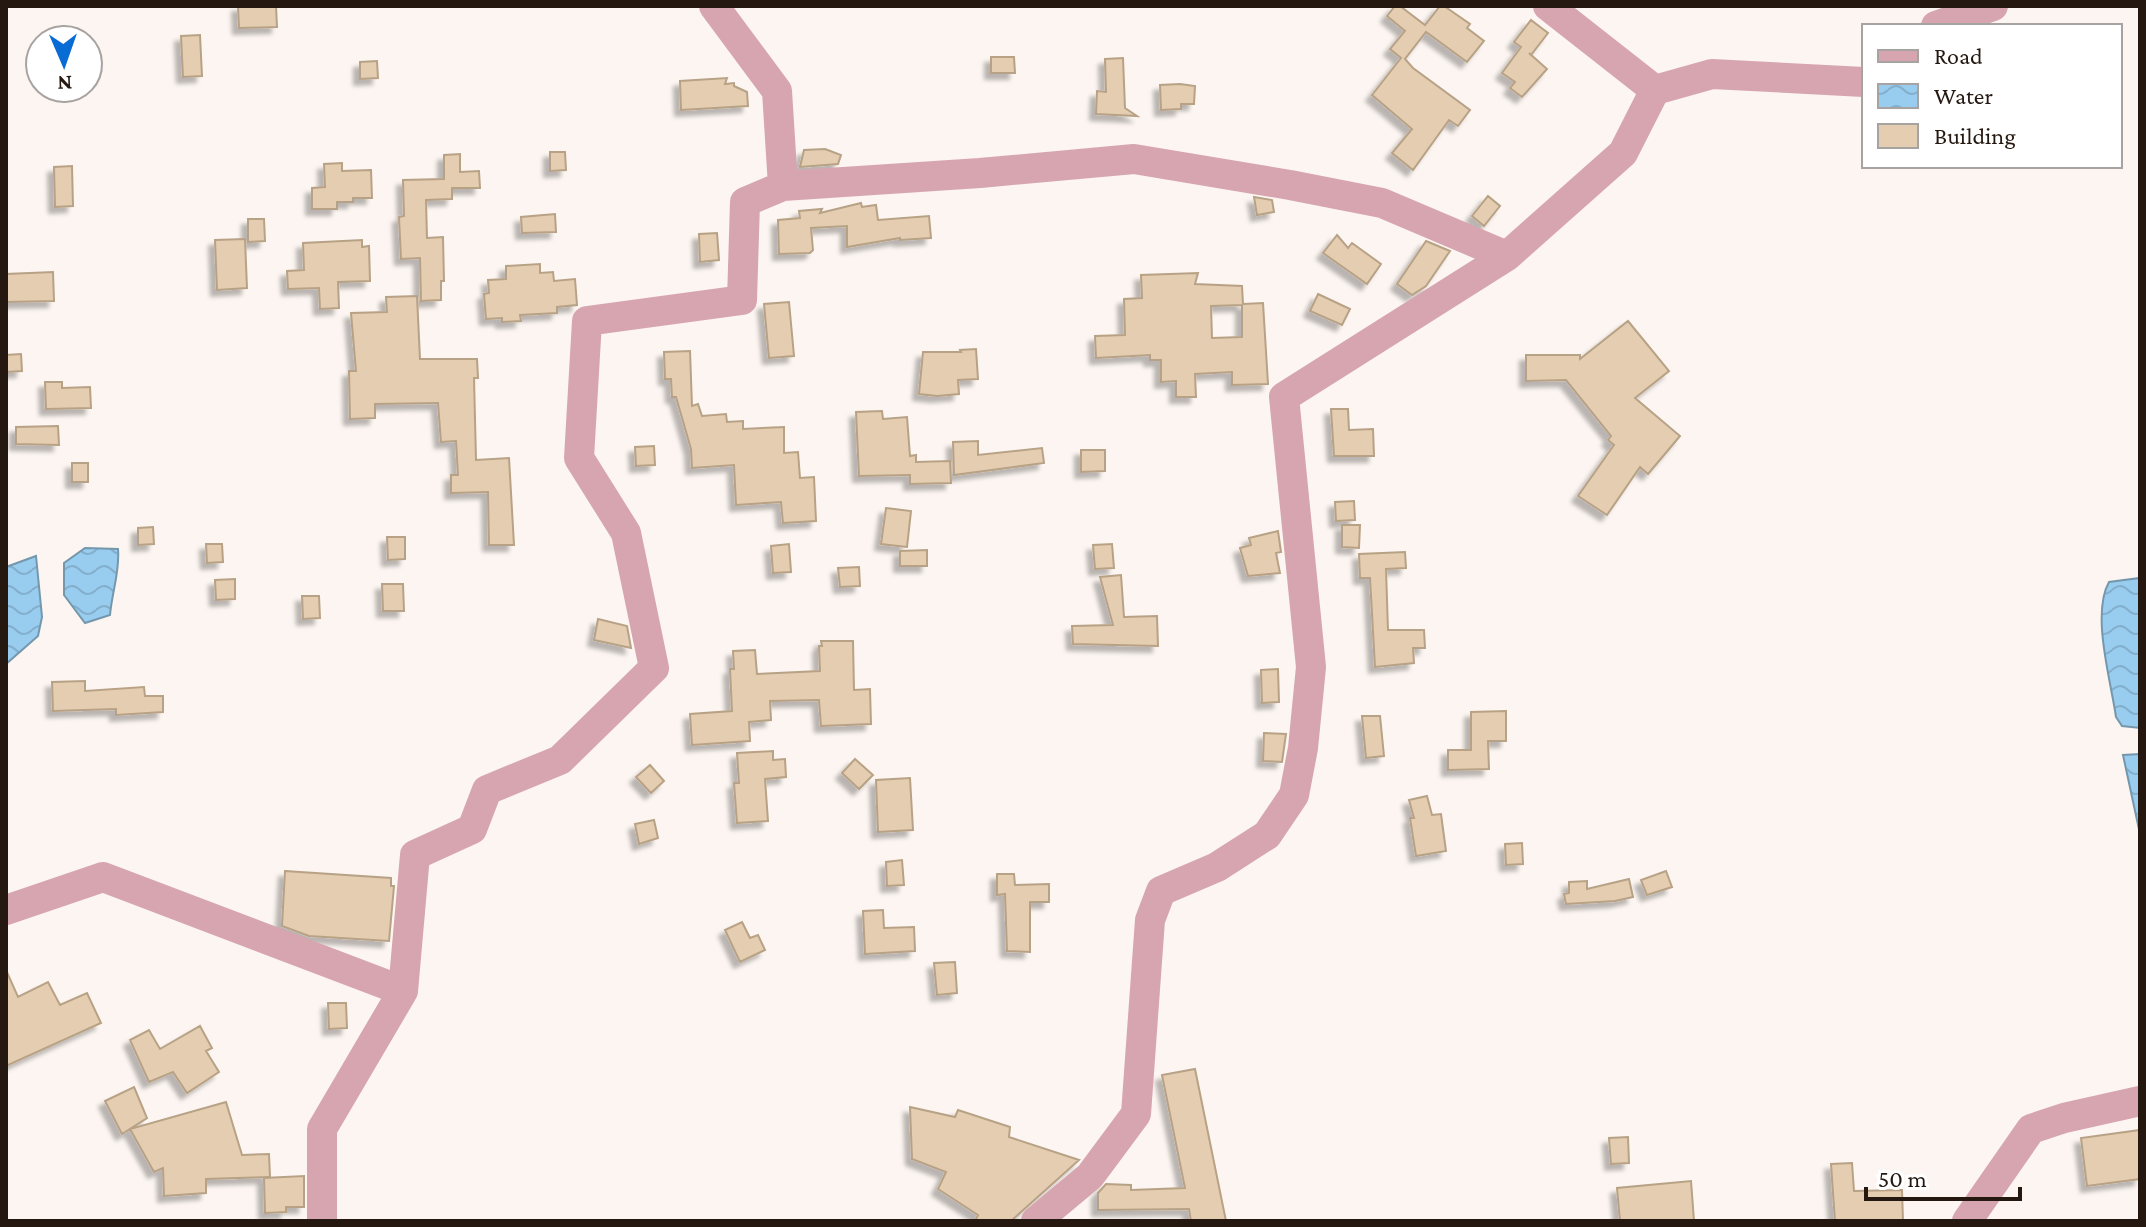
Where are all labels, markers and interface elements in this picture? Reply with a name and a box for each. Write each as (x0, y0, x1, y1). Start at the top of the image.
north arrow (24, 24, 104, 104)
legend (1862, 24, 2122, 168)
text: Road (1934, 42, 1983, 69)
text: N (57, 71, 73, 96)
text: Water (1934, 82, 1993, 109)
text: Building (1934, 122, 2016, 149)
scale bar (1866, 1151, 2020, 1201)
text: 50 m (1878, 1165, 1927, 1192)

